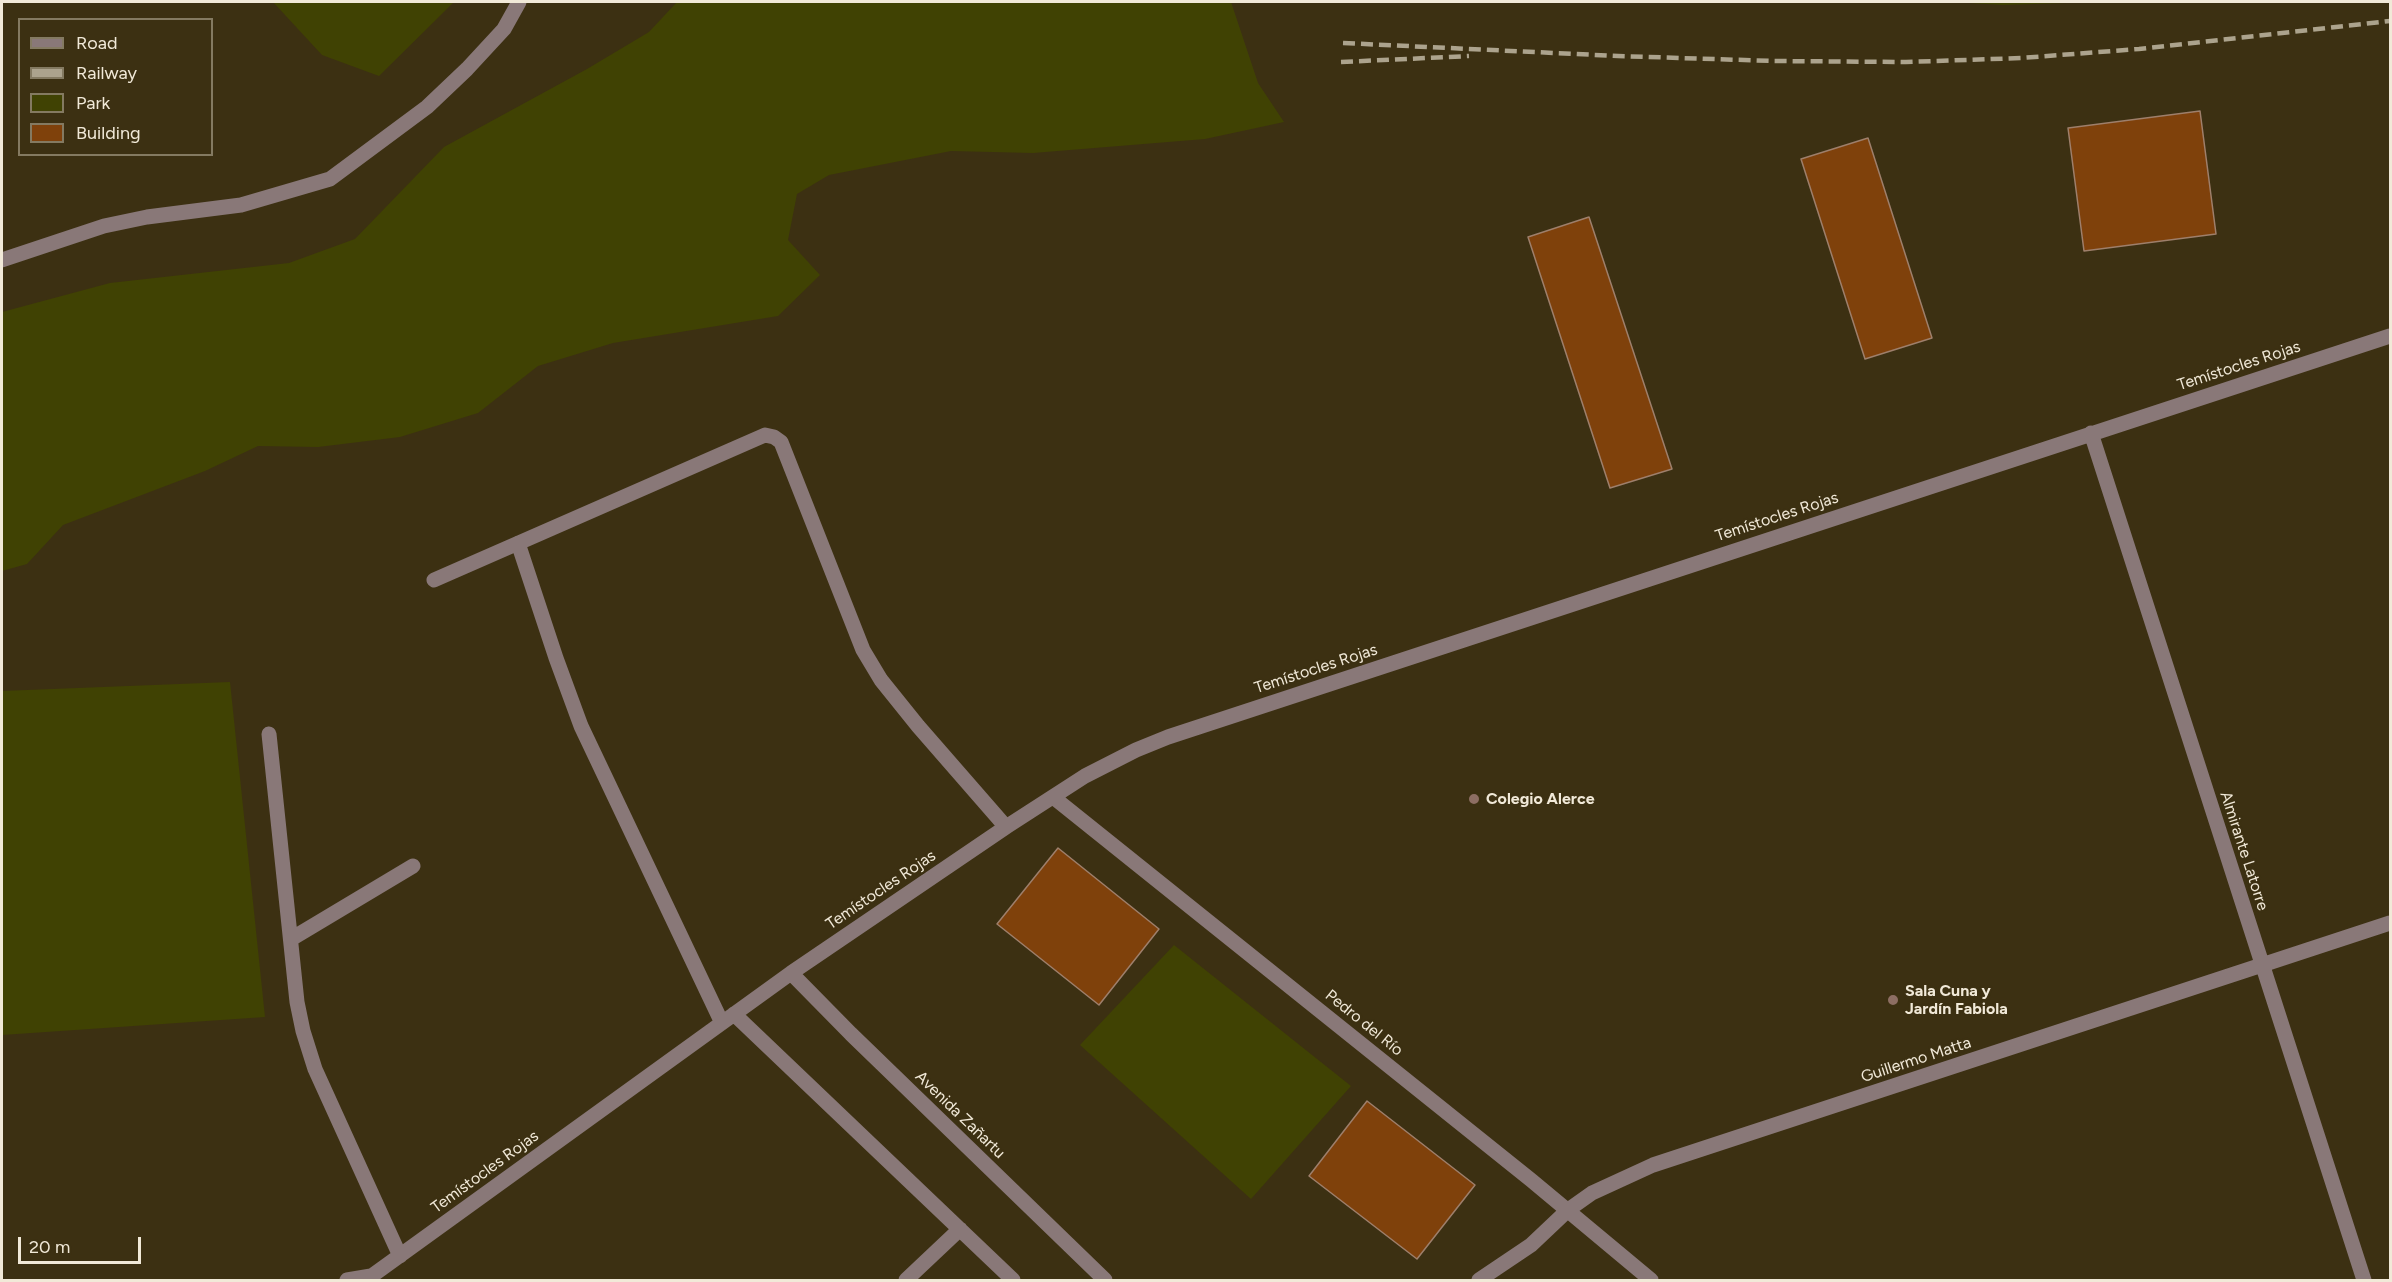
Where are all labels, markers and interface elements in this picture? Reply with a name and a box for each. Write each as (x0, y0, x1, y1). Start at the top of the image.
legend (18, 18, 213, 156)
text: Road (76, 32, 117, 54)
text: Railway (76, 62, 137, 84)
text: Park (76, 92, 110, 114)
text: Building (76, 122, 141, 144)
street label: Temístocles Rojas (2175, 337, 2303, 395)
street label: Temístocles Rojas (1713, 488, 1841, 546)
street label: Temístocles Rojas (1252, 640, 1380, 698)
place label: Colegio Alerce (1486, 789, 1594, 809)
street label: Almirante Latorre (2216, 789, 2272, 913)
marker: Colegio Alerce (1467, 792, 1481, 806)
street label: Temístocles Rojas (822, 846, 940, 934)
place label: Sala Cuna y Jardín Fabiola (1905, 981, 2008, 1019)
street label: Pedro del Río (1321, 986, 1407, 1060)
marker: Sala Cuna y Jardín Fabiola (1886, 993, 1900, 1007)
street label: Guillermo Matta (1858, 1033, 1974, 1087)
street label: Avenida Zañartu (911, 1067, 1009, 1163)
street label: Temístocles Rojas (428, 1127, 542, 1217)
scale bar (21, 1225, 144, 1263)
text: 20 m (29, 1236, 70, 1258)

